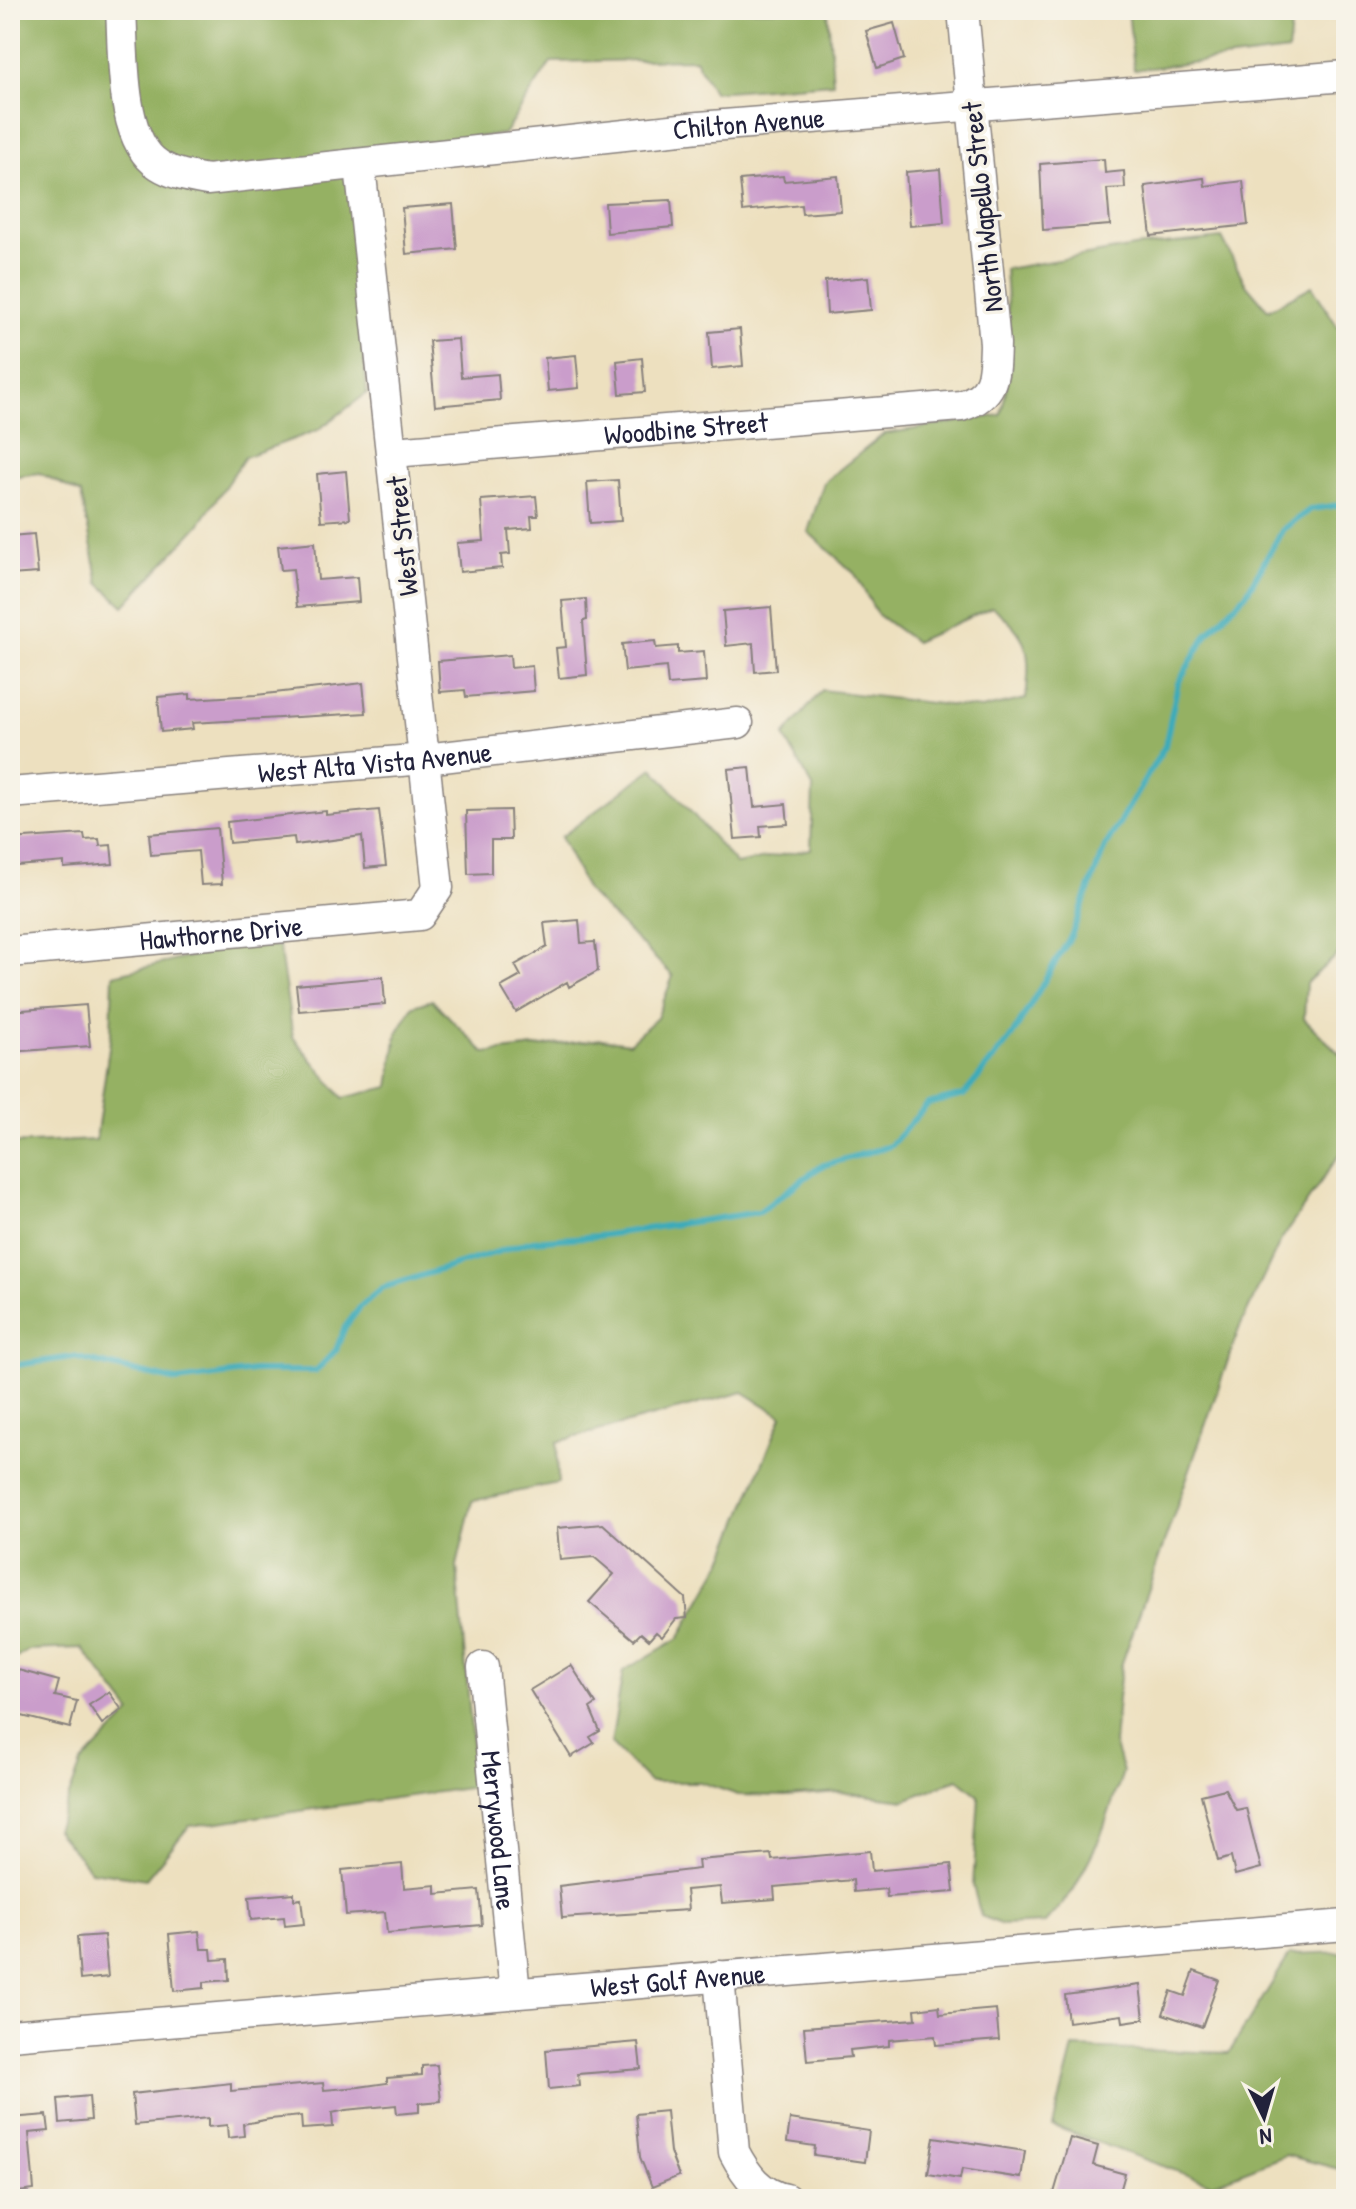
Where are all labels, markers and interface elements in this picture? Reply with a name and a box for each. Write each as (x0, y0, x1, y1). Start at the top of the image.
street label: Chilton Avenue (671, 98, 826, 149)
street label: North Wapello Street (952, 100, 1012, 314)
street label: Woodbine Street (603, 403, 770, 454)
street label: West Street (377, 474, 427, 598)
street label: West Alta Vista Avenue (256, 732, 494, 792)
street label: Hawthorne Drive (138, 907, 304, 959)
street label: Merrywood Lane (472, 1749, 526, 1911)
street label: West Golf Avenue (589, 1954, 767, 2006)
north arrow (1224, 2077, 1304, 2157)
text: N (1258, 2121, 1273, 2152)

